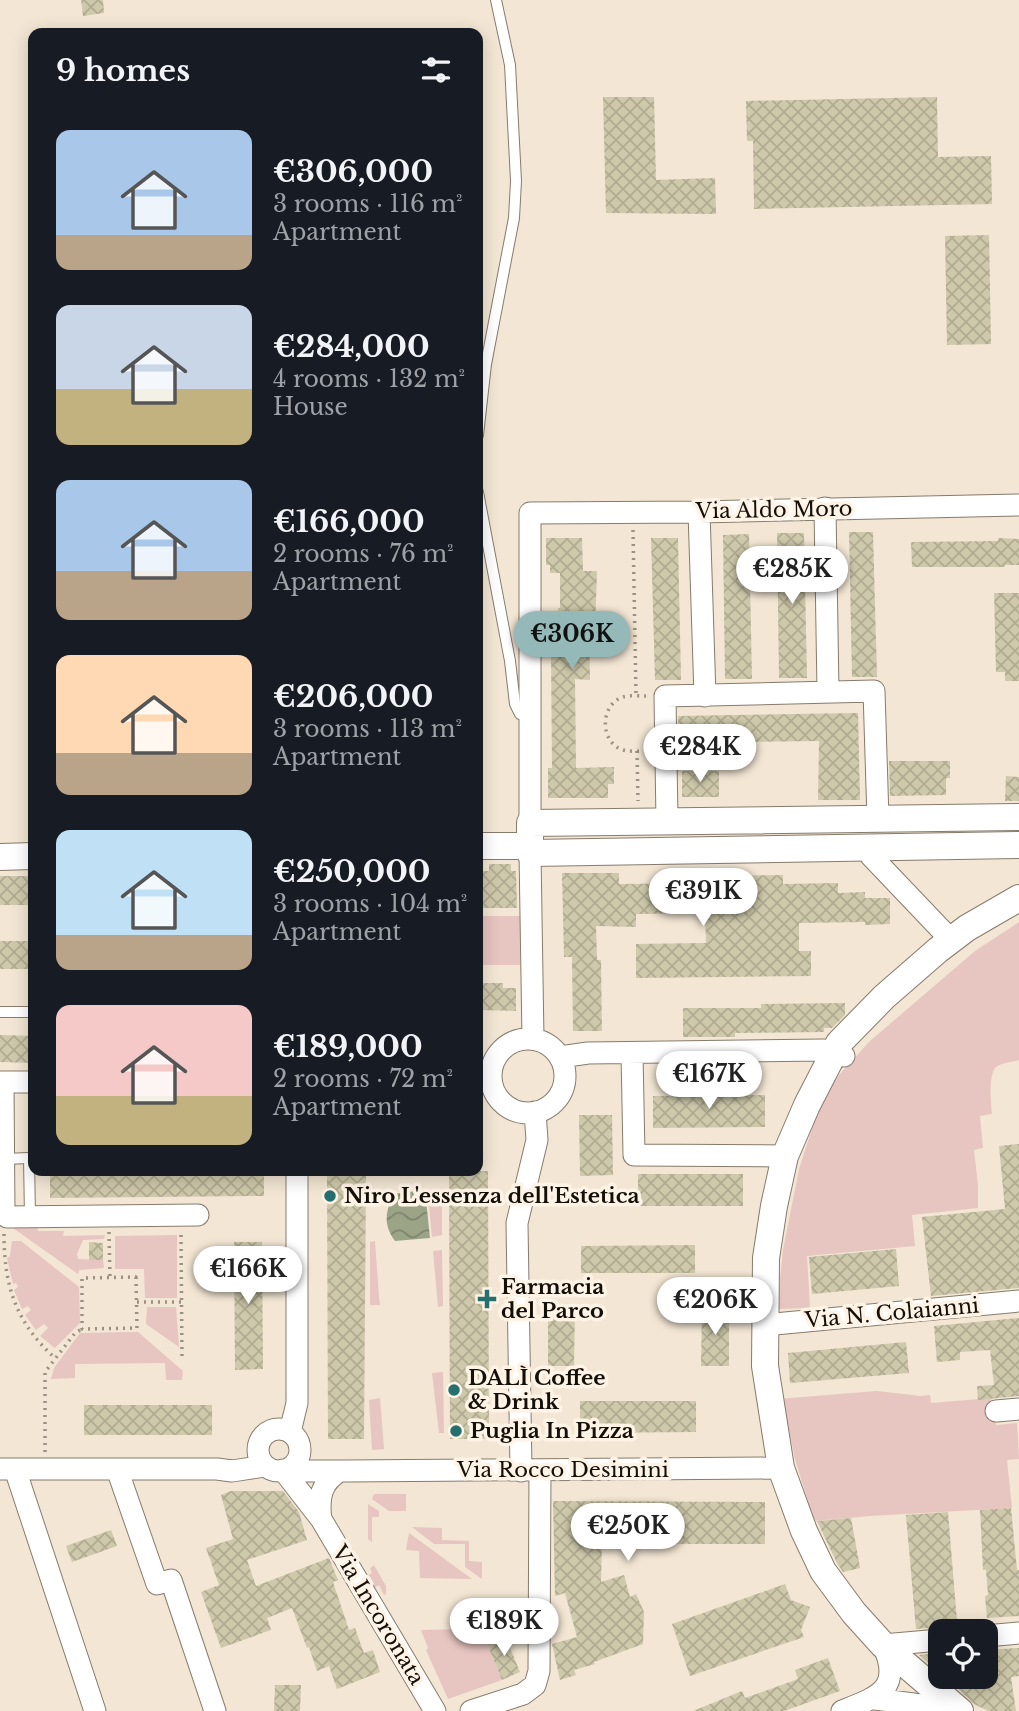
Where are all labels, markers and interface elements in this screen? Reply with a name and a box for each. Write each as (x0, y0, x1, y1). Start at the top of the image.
icon: filters (417, 51, 455, 89)
text: 9 homes (56, 52, 190, 89)
text: €306,000 (273, 153, 433, 190)
icon: home (112, 158, 196, 242)
text: 3 rooms · 116 m² (273, 190, 463, 218)
text: Apartment (273, 218, 401, 246)
text: €284,000 (273, 328, 430, 365)
icon: home (112, 333, 196, 417)
text: 4 rooms · 132 m² (273, 365, 465, 393)
text: House (273, 393, 348, 421)
street label: Via Aldo Moro (694, 496, 853, 524)
text: €166,000 (273, 503, 425, 540)
icon: home (112, 508, 196, 592)
text: 2 rooms · 76 m² (273, 540, 454, 568)
pin: €285K (743, 546, 841, 606)
text: €285K (752, 555, 832, 583)
text: Apartment (273, 568, 401, 596)
pin: €306K (523, 612, 621, 671)
text: €306K (530, 620, 614, 648)
text: €206,000 (273, 678, 433, 715)
icon: home (112, 683, 196, 767)
text: 3 rooms · 113 m² (273, 715, 462, 743)
pin: €284K (651, 724, 749, 784)
text: €284K (659, 733, 741, 761)
text: Apartment (273, 743, 401, 771)
text: €250,000 (273, 853, 431, 890)
icon: home (112, 858, 196, 942)
pin: €391K (654, 869, 752, 928)
text: €391K (665, 877, 741, 905)
text: 3 rooms · 104 m² (273, 890, 467, 918)
text: Apartment (273, 918, 401, 946)
text: €189,000 (273, 1028, 423, 1065)
icon: home (112, 1033, 196, 1117)
pin: €167K (660, 1052, 758, 1111)
text: €167K (672, 1060, 746, 1088)
text: 2 rooms · 72 m² (273, 1065, 453, 1093)
text: Apartment (273, 1093, 401, 1121)
place label: Niro L'essenza dell'Estetica (344, 1183, 640, 1209)
marker: Niro L'essenza dell'Estetica (322, 1188, 338, 1204)
pin: €166K (199, 1246, 297, 1306)
text: €166K (209, 1255, 287, 1283)
place label: Farmacia del Parco (501, 1274, 604, 1324)
pin: €206K (666, 1278, 764, 1337)
text: €206K (673, 1286, 757, 1314)
marker: Farmacia del Parco (479, 1291, 495, 1307)
street label: Via N. Colaianni (803, 1292, 980, 1334)
place label: DALÌ Coffee & Drink (468, 1365, 606, 1415)
marker: DALÌ Coffee & Drink (446, 1382, 462, 1398)
place label: Puglia In Pizza (470, 1418, 634, 1444)
marker: Puglia In Pizza (448, 1423, 464, 1439)
street label: Via Rocco Desimini (456, 1457, 669, 1483)
pin: €250K (579, 1504, 677, 1563)
text: €250K (587, 1512, 669, 1540)
street label: Via Incoronata (326, 1540, 430, 1690)
pin: €189K (455, 1598, 553, 1658)
text: €189K (466, 1607, 542, 1635)
map controls (928, 1619, 998, 1689)
button: locate (928, 1619, 998, 1689)

